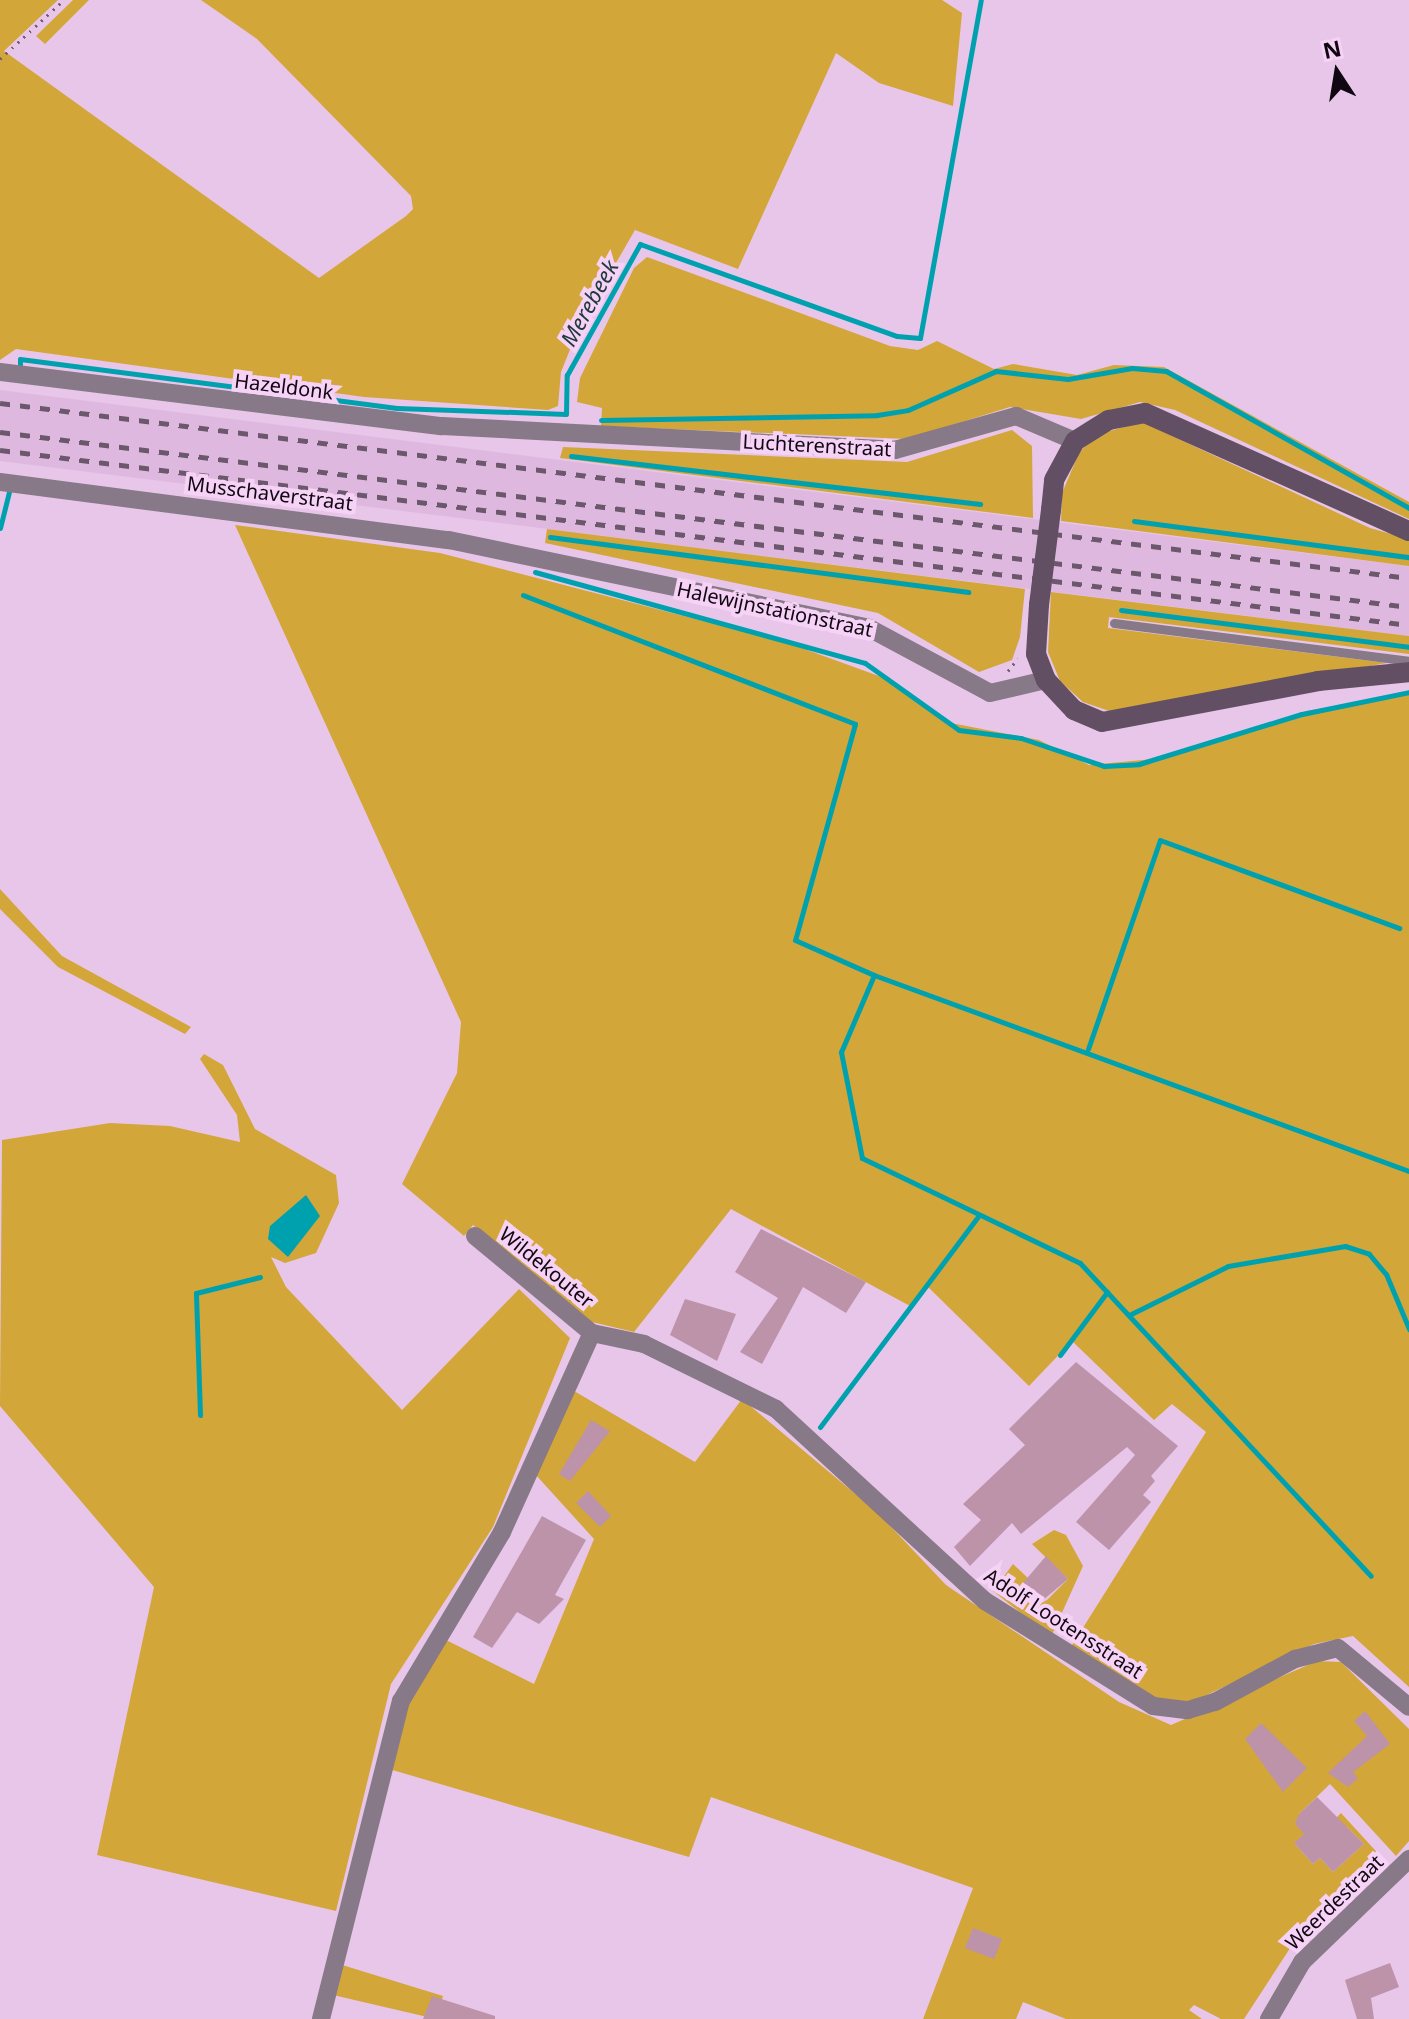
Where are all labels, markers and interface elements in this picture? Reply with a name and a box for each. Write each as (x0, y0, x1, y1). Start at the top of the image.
north arrow (1297, 32, 1377, 112)
text: N (1320, 32, 1344, 65)
water label: Merebeek (555, 255, 623, 351)
street label: Hazeldonk (233, 368, 335, 404)
street label: Luchterenstraat (742, 429, 892, 461)
street label: Musschaverstraat (186, 471, 354, 515)
street label: Halewijnstationstraat (675, 577, 875, 641)
street label: Wildekouter (495, 1222, 599, 1312)
street label: Adolf Lootensstraat (980, 1563, 1148, 1683)
street label: Weerdestraat (1280, 1849, 1388, 1955)

